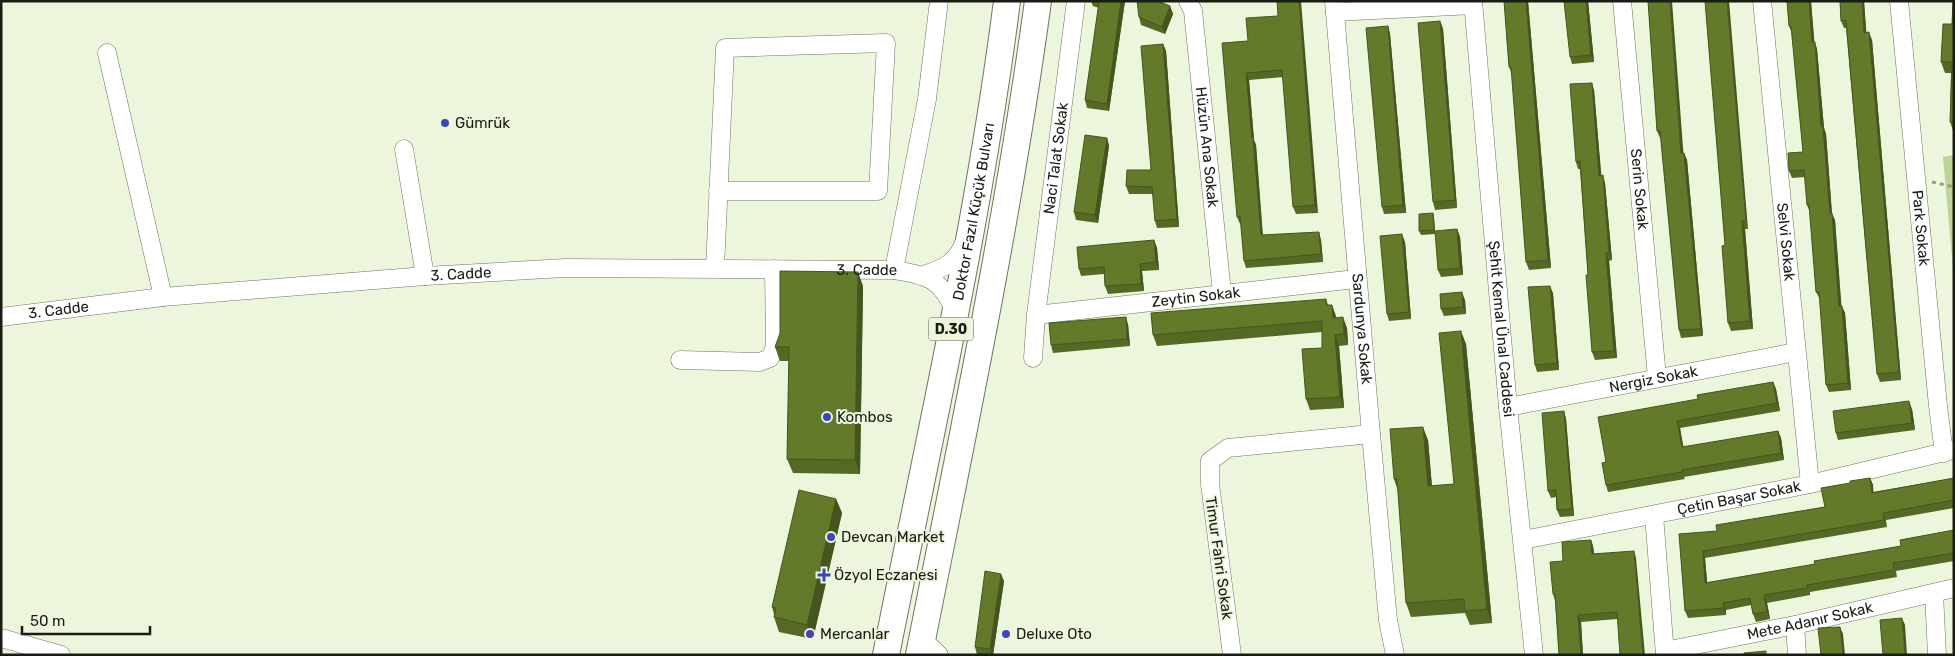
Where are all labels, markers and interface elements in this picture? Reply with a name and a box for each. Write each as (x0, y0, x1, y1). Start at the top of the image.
street label: Hüzün Ana Sokak (1192, 86, 1222, 209)
street label: Naci Talat Sokak (1040, 101, 1072, 215)
place label: Gümrük (455, 114, 510, 132)
marker: Gümrük (439, 117, 451, 129)
street label: Doktor Fazıl Küçük Bulvarı (949, 121, 998, 302)
street label: Serin Sokak (1627, 148, 1652, 231)
street label: Park Sokak (1908, 189, 1933, 267)
street label: Selvi Sokak (1773, 202, 1799, 282)
street label: Şehit Kemal Ünal Caddesi (1485, 240, 1518, 418)
street label: 3. Cadde (836, 261, 897, 279)
street label: 3. Cadde (430, 263, 492, 285)
street label: Sardunya Sokak (1348, 272, 1376, 385)
street label: Zeytin Sokak (1151, 283, 1241, 311)
street label: 3. Cadde (27, 297, 90, 323)
road number: D.30 (928, 318, 974, 340)
street label: Nergiz Sokak (1608, 362, 1699, 397)
place label: Kombos (837, 408, 893, 426)
marker: Kombos (821, 411, 833, 423)
street label: Çetin Başar Sokak (1676, 477, 1803, 519)
street label: Timur Fahri Sokak (1201, 495, 1237, 621)
place label: Devcan Market (841, 528, 944, 546)
marker: Devcan Market (825, 531, 837, 543)
place label: Özyol Eczanesi (834, 566, 938, 584)
marker: Özyol Eczanesi (818, 569, 830, 581)
street label: Mete Adanır Sokak (1745, 598, 1875, 643)
scale bar (22, 604, 150, 636)
text: 50 m (30, 612, 65, 630)
place label: Mercanlar (820, 625, 889, 643)
place label: Deluxe Oto (1016, 625, 1092, 643)
marker: Mercanlar (804, 628, 816, 640)
marker: Deluxe Oto (1000, 628, 1012, 640)

